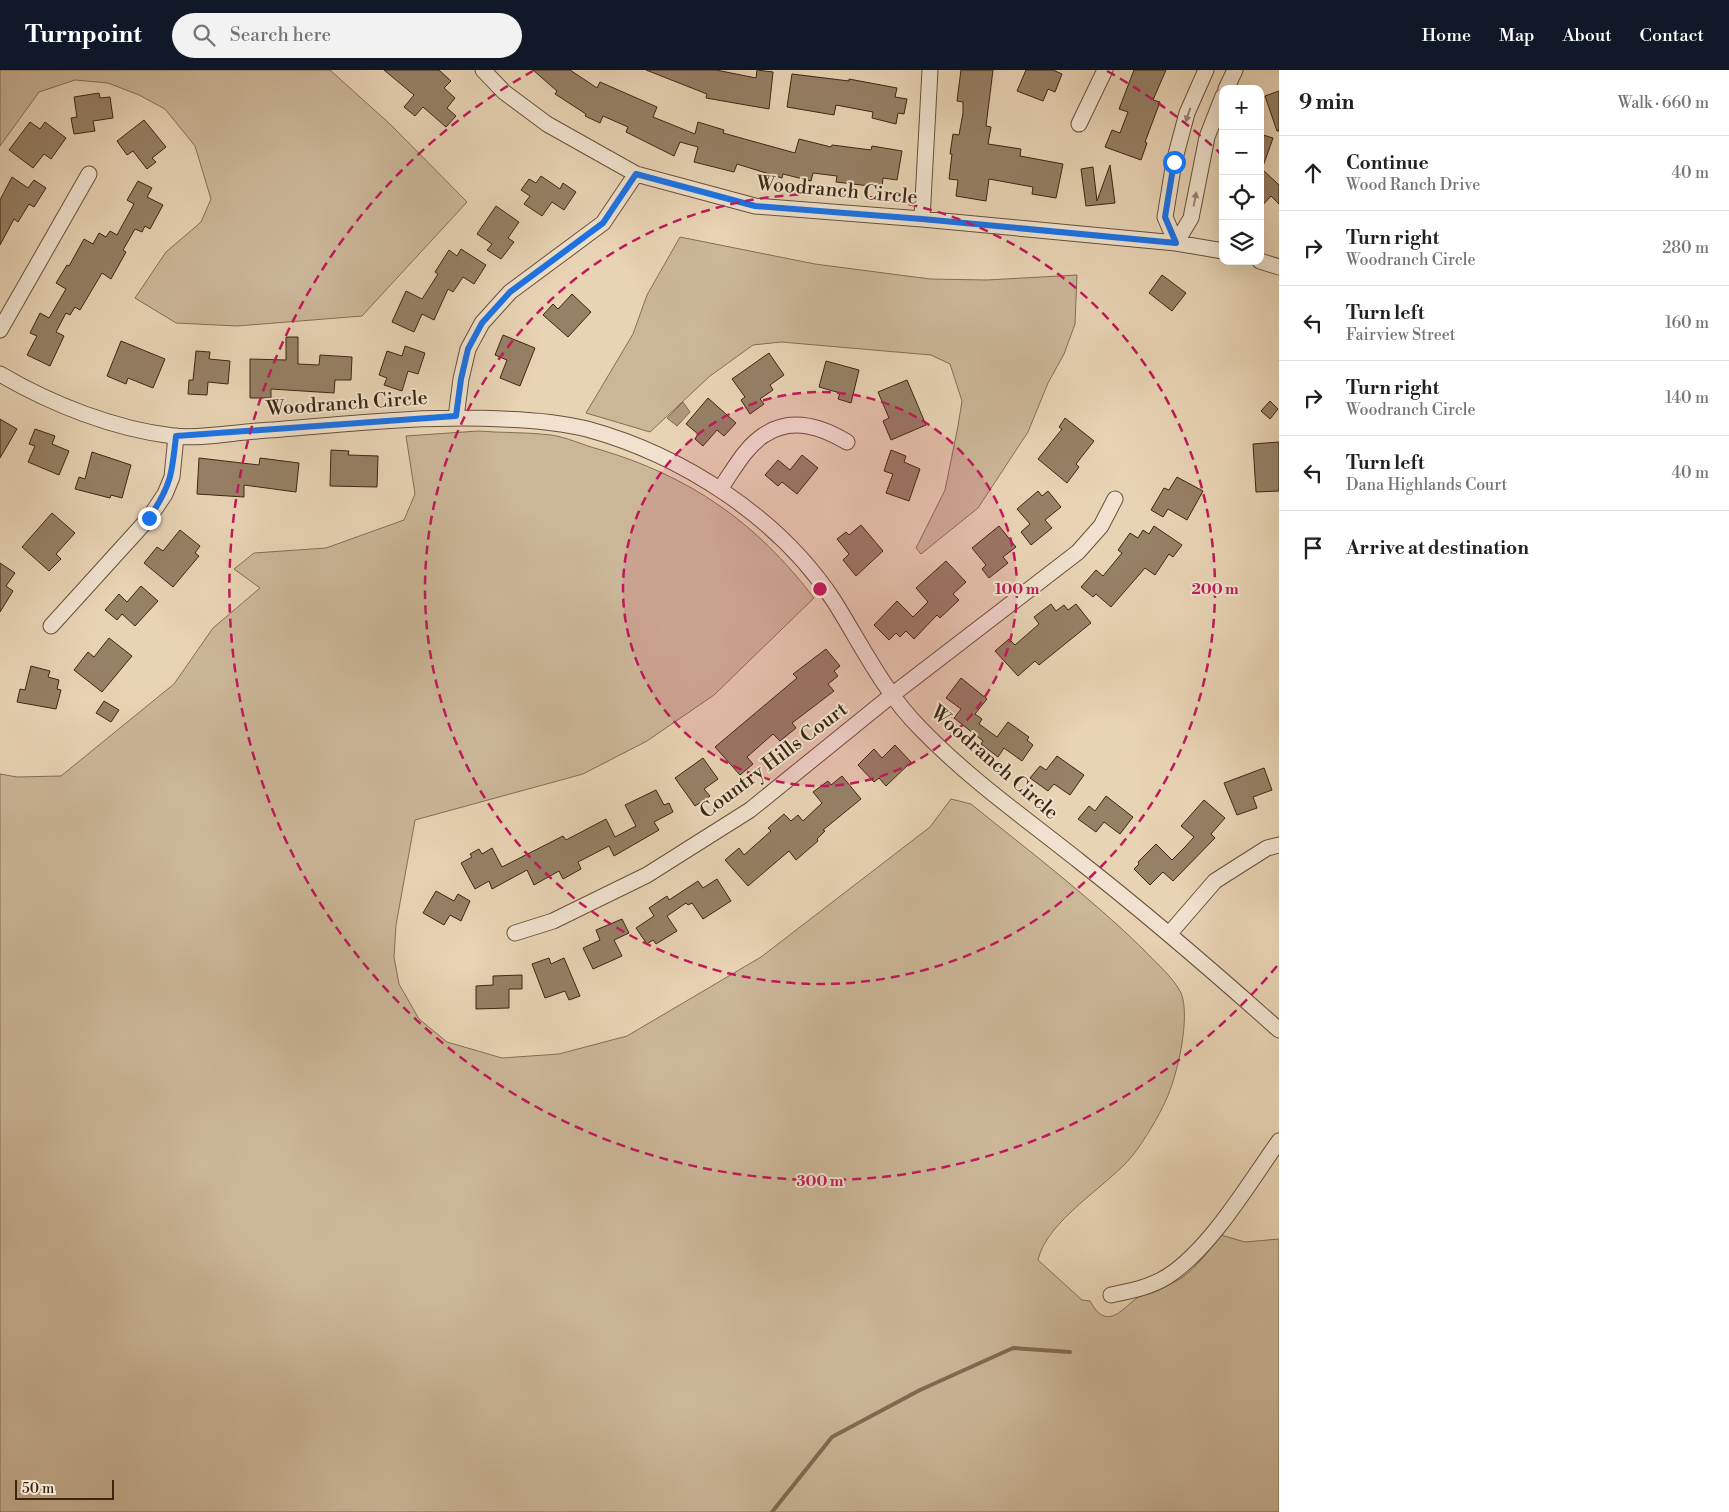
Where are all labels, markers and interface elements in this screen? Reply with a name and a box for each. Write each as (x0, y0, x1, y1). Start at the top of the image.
search box (172, 13, 522, 58)
text: Turnpoint (25, 20, 142, 50)
icon: search (190, 21, 218, 49)
text: Search here (230, 23, 331, 47)
text: Home (1422, 24, 1471, 47)
text: Map (1499, 24, 1535, 47)
text: About (1563, 24, 1612, 47)
text: Contact (1640, 24, 1704, 47)
map controls (1219, 85, 1264, 265)
button: + (1219, 85, 1264, 130)
text: 9 min (1299, 90, 1354, 116)
text: Walk · 660 m (1618, 93, 1709, 113)
one-way arrow (1183, 108, 1191, 123)
button: − (1219, 130, 1264, 175)
route start (1163, 151, 1186, 174)
text: Continue (1346, 151, 1429, 175)
icon: ahead (1299, 159, 1327, 187)
text: 40 m (1672, 163, 1709, 183)
street label: Woodranch Circle (754, 171, 919, 211)
button: locate (1219, 175, 1264, 220)
text: Wood Ranch Drive (1346, 175, 1480, 195)
one-way arrow (1191, 191, 1199, 207)
button: layers (1219, 220, 1264, 265)
text: Turn right (1346, 226, 1439, 250)
icon: right (1299, 234, 1327, 262)
text: 280 m (1662, 238, 1709, 258)
text: Woodranch Circle (1346, 250, 1476, 270)
text: Turn left (1346, 301, 1425, 325)
icon: left (1299, 309, 1327, 337)
text: 160 m (1665, 313, 1709, 333)
text: Fairview Street (1346, 325, 1456, 345)
text: Turn right (1346, 376, 1439, 400)
icon: right (1299, 384, 1327, 412)
street label: Woodranch Circle (264, 386, 429, 422)
text: 140 m (1665, 388, 1709, 408)
text: Woodranch Circle (1346, 400, 1476, 420)
text: Turn left (1346, 451, 1425, 475)
icon: left (1299, 459, 1327, 487)
text: 40 m (1672, 463, 1709, 483)
text: Dana Highlands Court (1346, 475, 1507, 495)
route end (138, 507, 161, 530)
icon: arrive (1299, 534, 1327, 562)
text: Arrive at destination (1346, 536, 1529, 560)
centre of rings (811, 580, 829, 598)
text: 100 m (995, 580, 1040, 599)
text: 200 m (1191, 580, 1239, 599)
street label: Country Hills Court (695, 697, 853, 825)
street label: Woodranch Circle (924, 700, 1063, 826)
text: 300 m (797, 1172, 844, 1191)
scale bar (15, 1477, 114, 1500)
text: 50 m (22, 1480, 54, 1498)

